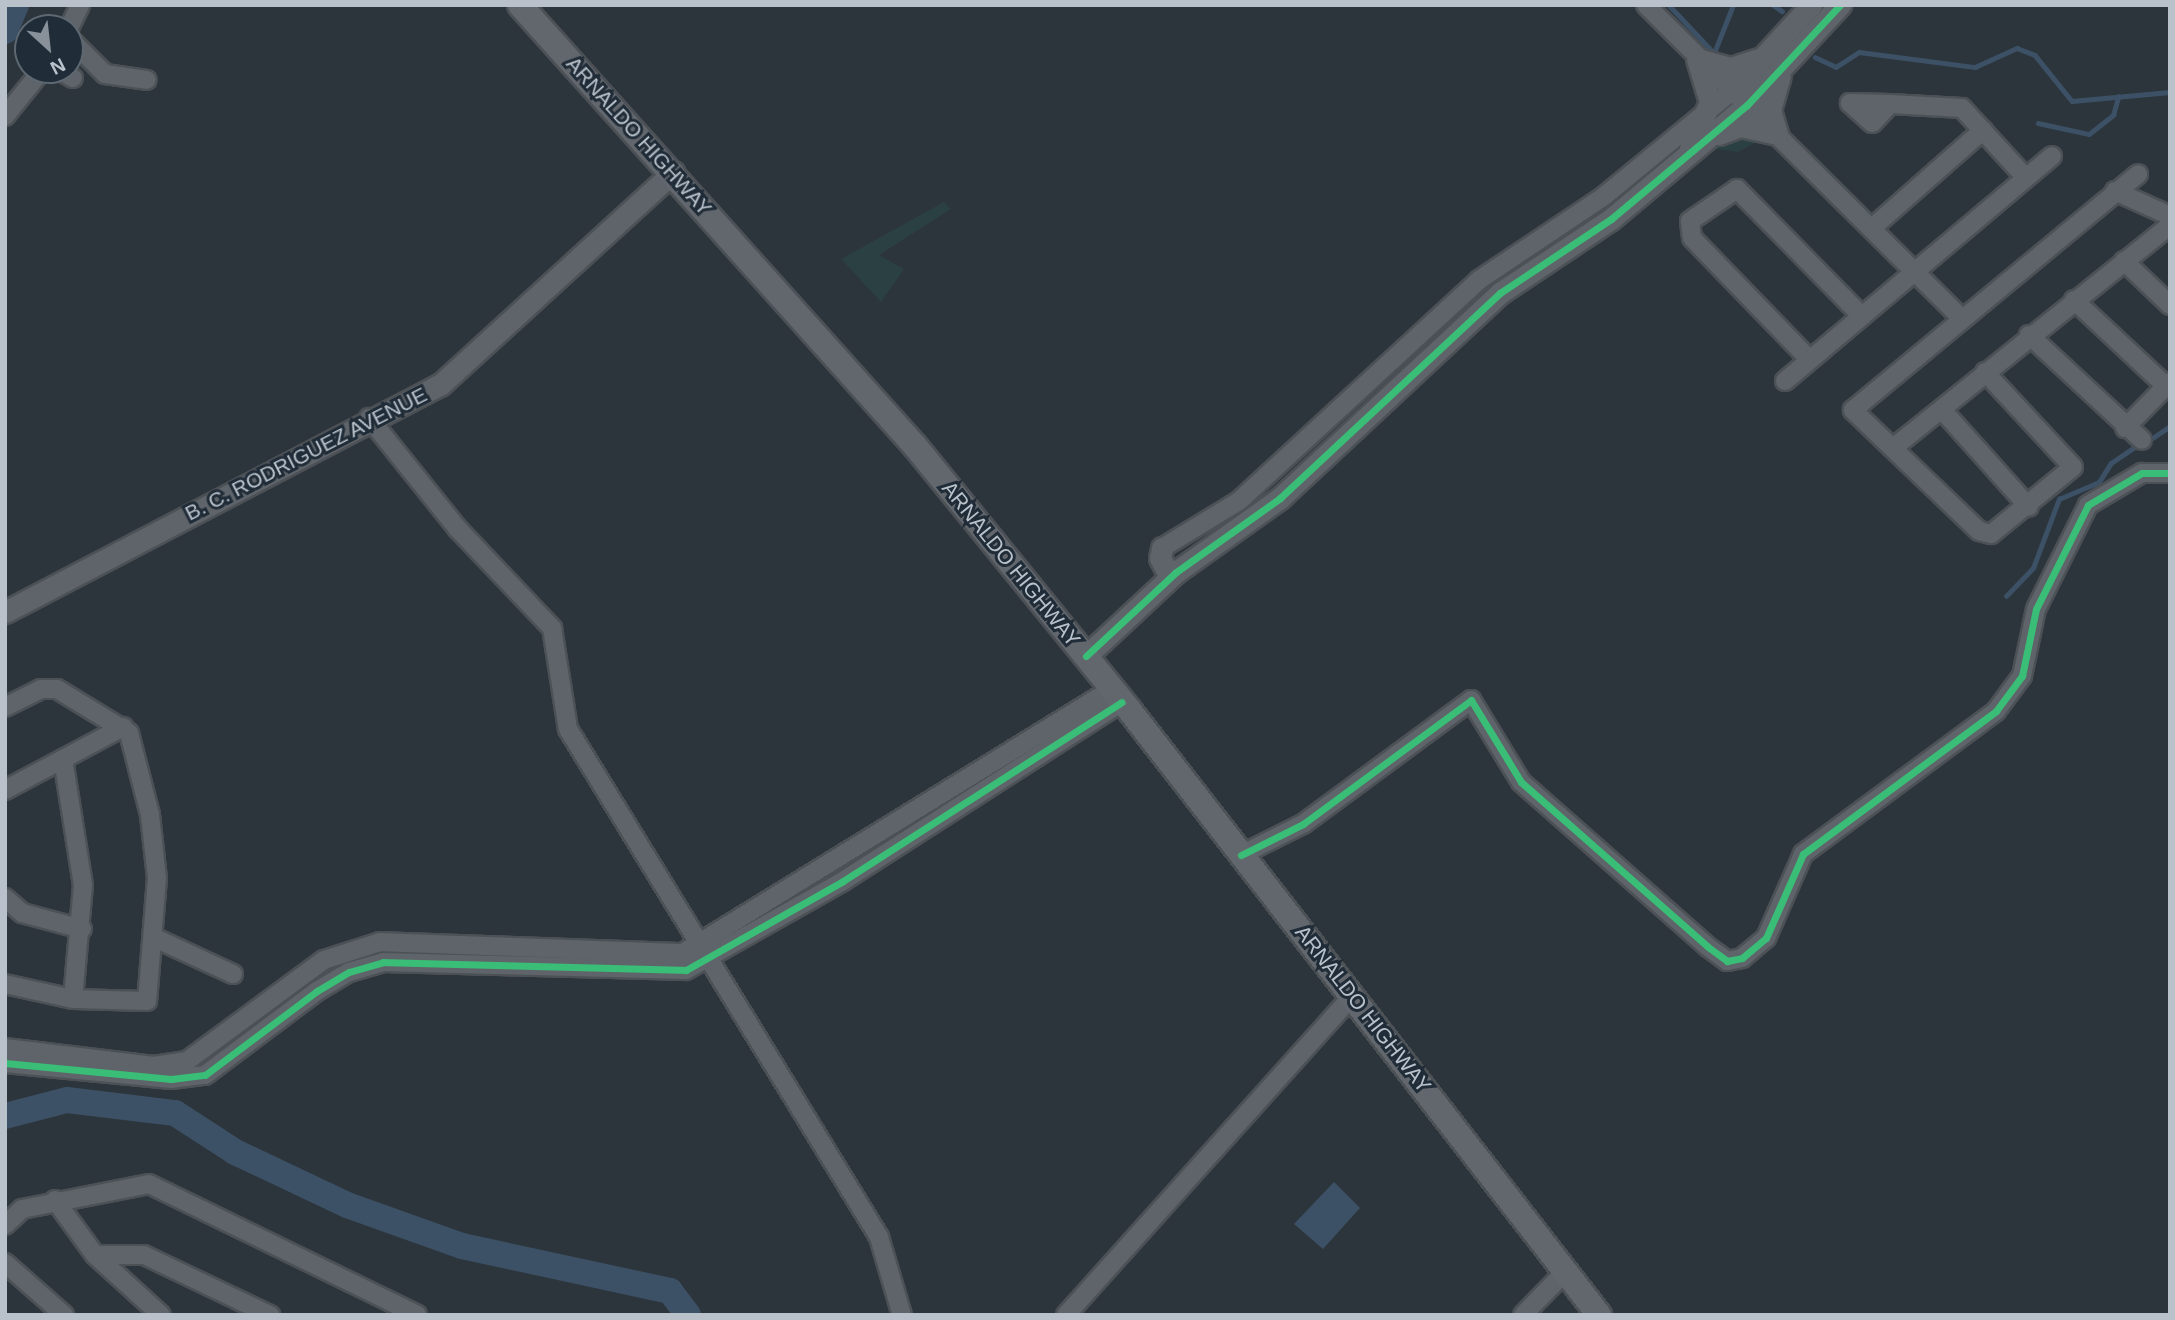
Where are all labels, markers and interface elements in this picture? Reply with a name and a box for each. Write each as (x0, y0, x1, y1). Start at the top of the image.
north arrow (14, 14, 84, 84)
street label: ARNALDO HIGHWAY (561, 51, 717, 221)
text: N (47, 54, 69, 79)
street label: B. C. RODRIGUEZ AVENUE (180, 382, 432, 526)
street label: ARNALDO HIGHWAY (937, 476, 1085, 652)
street label: ARNALDO HIGHWAY (1290, 920, 1436, 1098)

